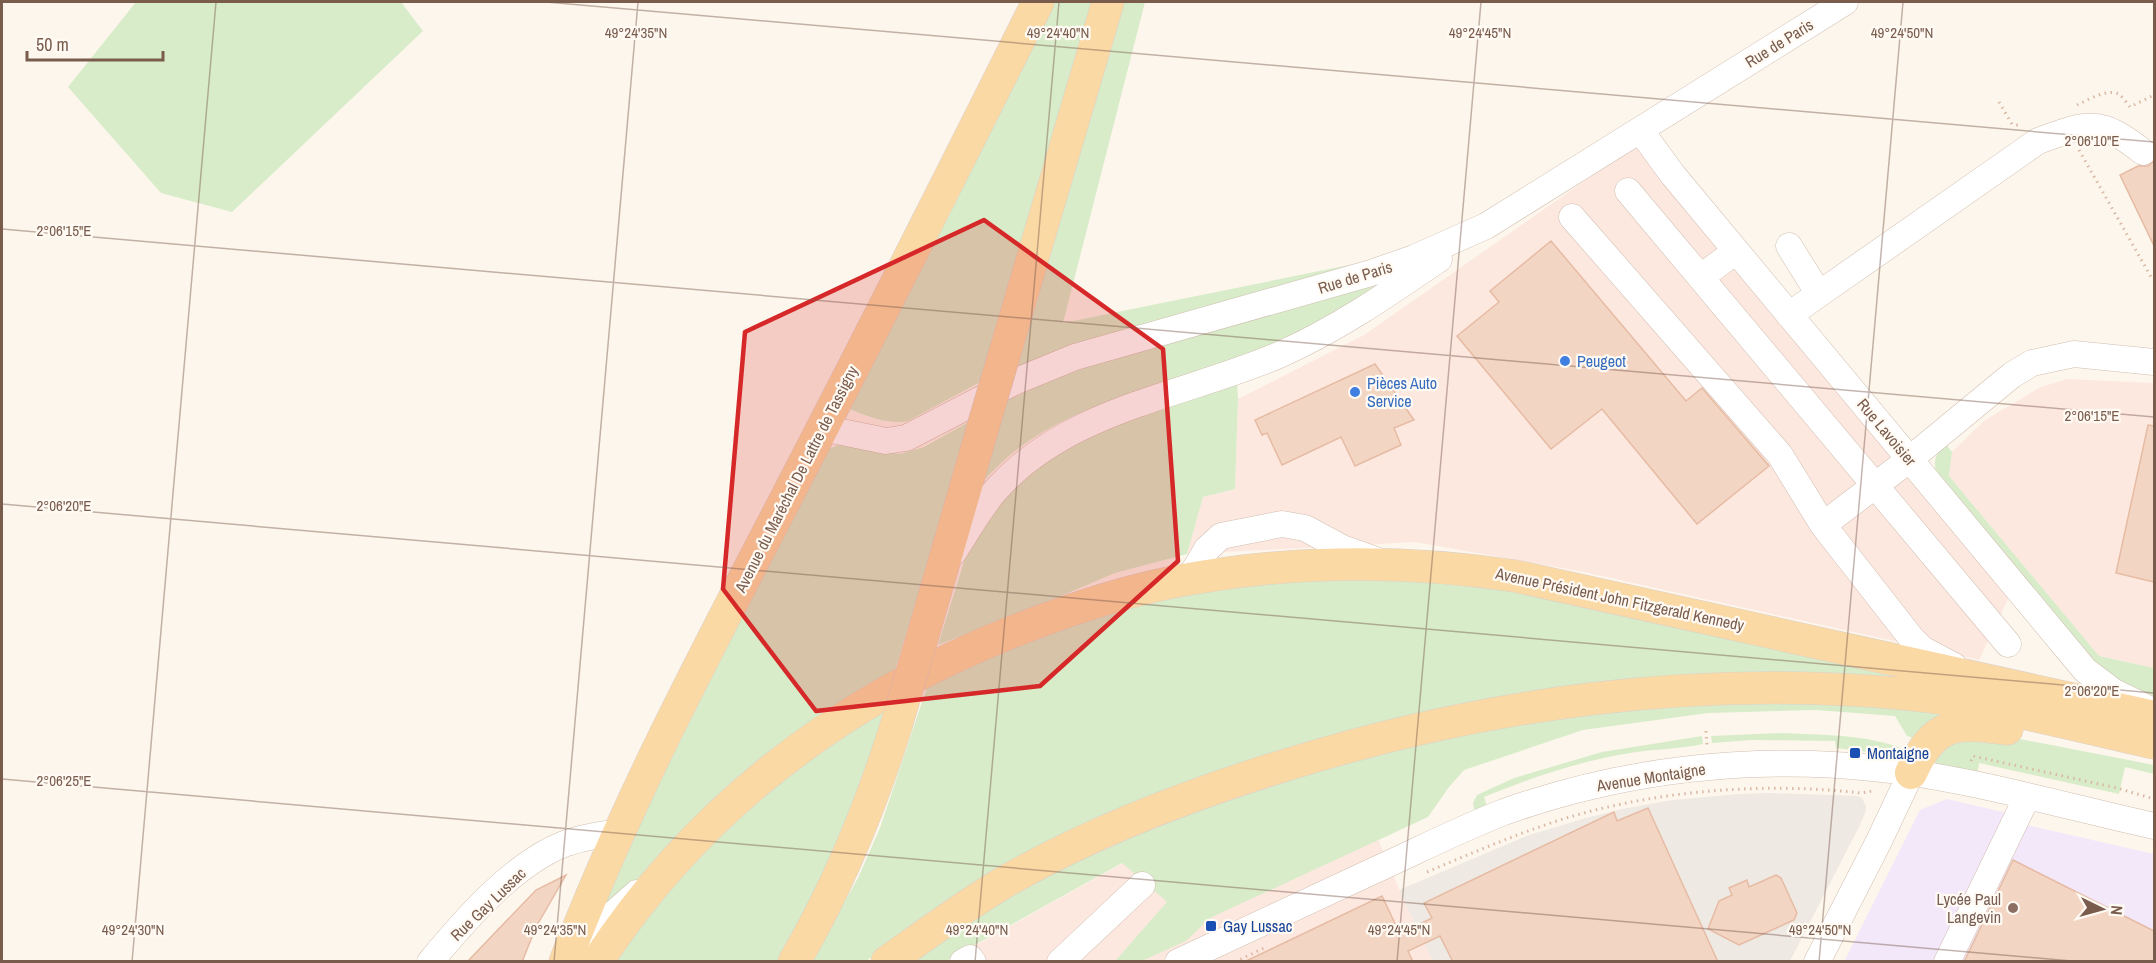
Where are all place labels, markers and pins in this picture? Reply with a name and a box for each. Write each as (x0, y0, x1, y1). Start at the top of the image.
place label: Peugeot (1577, 350, 1626, 372)
marker: Peugeot (1558, 354, 1572, 368)
place label: Pièces Auto Service (1367, 372, 1437, 412)
marker: Pièces Auto Service (1348, 385, 1362, 399)
place label: Montaigne (1867, 742, 1929, 764)
marker: Montaigne (1848, 746, 1862, 760)
place label: Lycée Paul Langevin (1937, 888, 2001, 928)
marker: Lycée Paul Langevin (2006, 901, 2020, 915)
place label: Gay Lussac (1223, 915, 1293, 937)
marker: Gay Lussac (1204, 919, 1218, 933)

